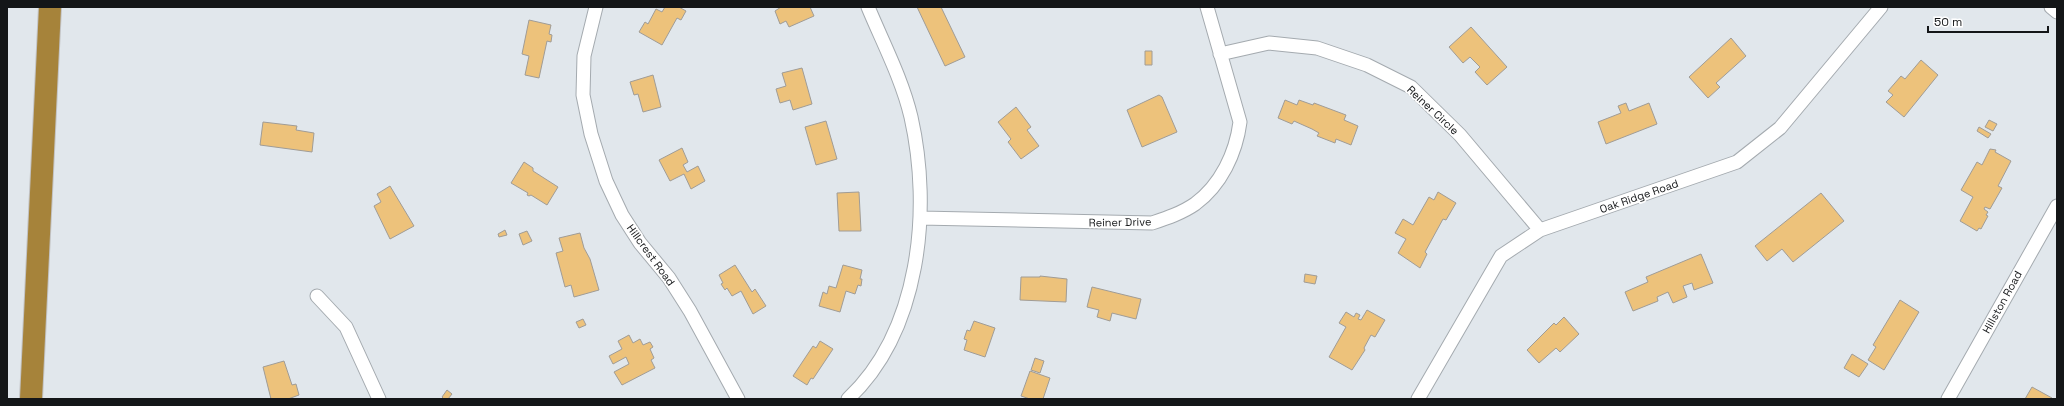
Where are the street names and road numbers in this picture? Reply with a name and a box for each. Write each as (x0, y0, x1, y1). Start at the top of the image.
street label: Reiner Circle (1404, 82, 1462, 138)
street label: Oak Ridge Road (1598, 176, 1680, 216)
street label: Reiner Drive (1089, 214, 1151, 230)
street label: Hillcrest Road (624, 221, 678, 289)
street label: Hillston Road (1979, 268, 2025, 336)

